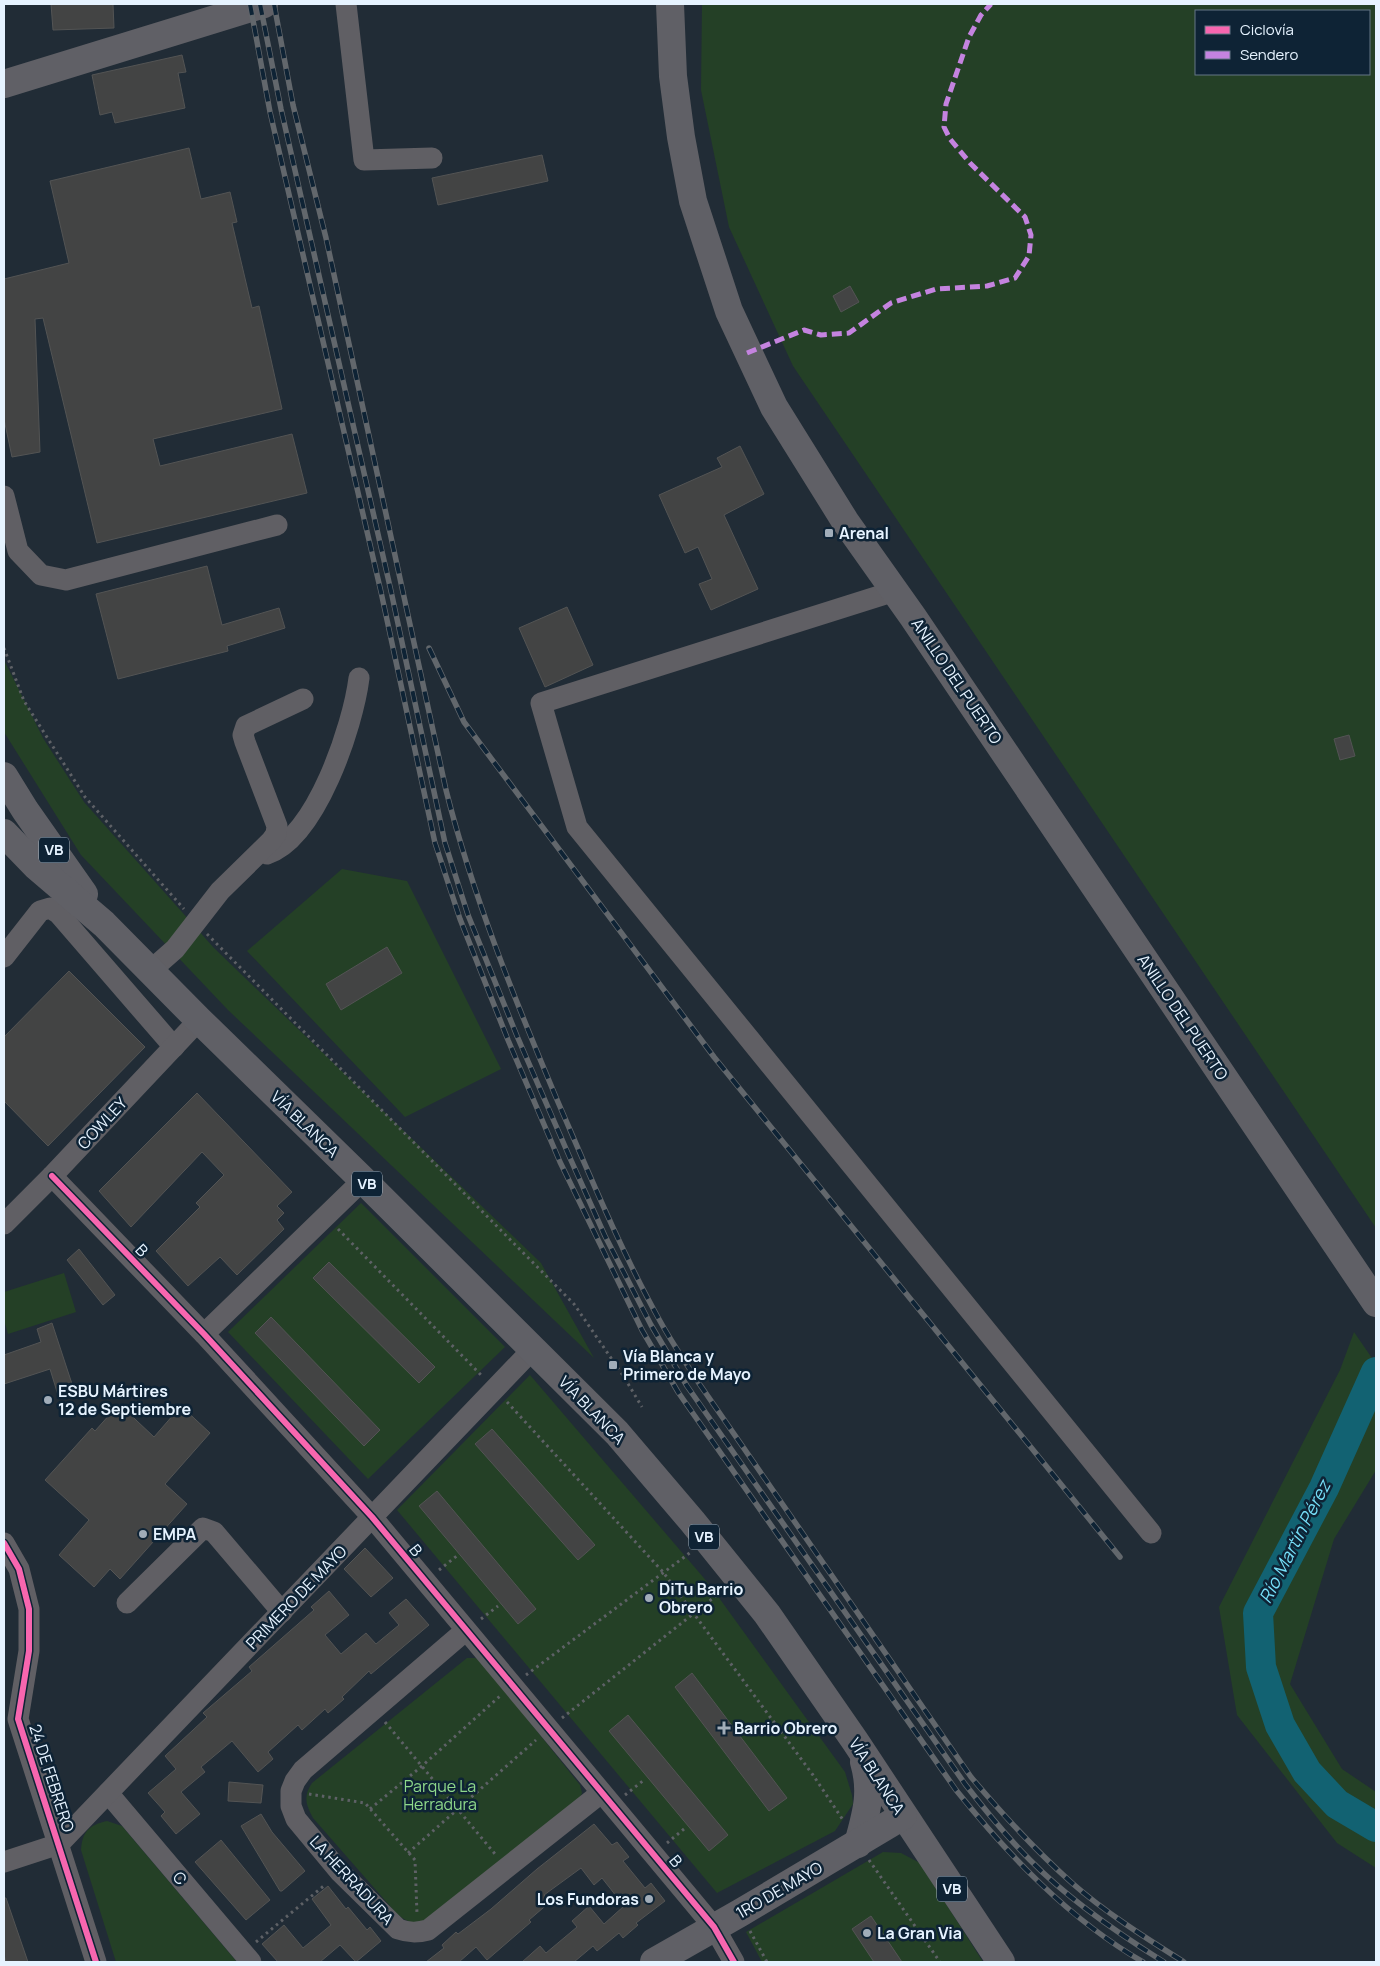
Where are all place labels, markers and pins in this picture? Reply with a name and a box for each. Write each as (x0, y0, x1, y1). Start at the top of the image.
place label: Arenal (839, 522, 889, 544)
marker: Arenal (823, 527, 835, 539)
place label: Vía Blanca y Primero de Mayo (623, 1345, 751, 1385)
marker: Vía Blanca y Primero de Mayo (607, 1359, 619, 1371)
place label: ESBU Mártires 12 de Septiembre (58, 1380, 191, 1420)
marker: ESBU Mártires 12 de Septiembre (42, 1394, 54, 1406)
place label: EMPA (153, 1523, 196, 1545)
marker: EMPA (137, 1528, 149, 1540)
place label: DiTu Barrio Obrero (659, 1578, 743, 1618)
marker: DiTu Barrio Obrero (643, 1592, 655, 1604)
place label: Barrio Obrero (734, 1717, 838, 1739)
marker: Barrio Obrero (718, 1722, 730, 1734)
place label: Los Fundoras (537, 1888, 639, 1910)
marker: Los Fundoras (643, 1893, 655, 1905)
place label: La Gran Via (877, 1922, 962, 1944)
marker: La Gran Via (861, 1927, 873, 1939)

